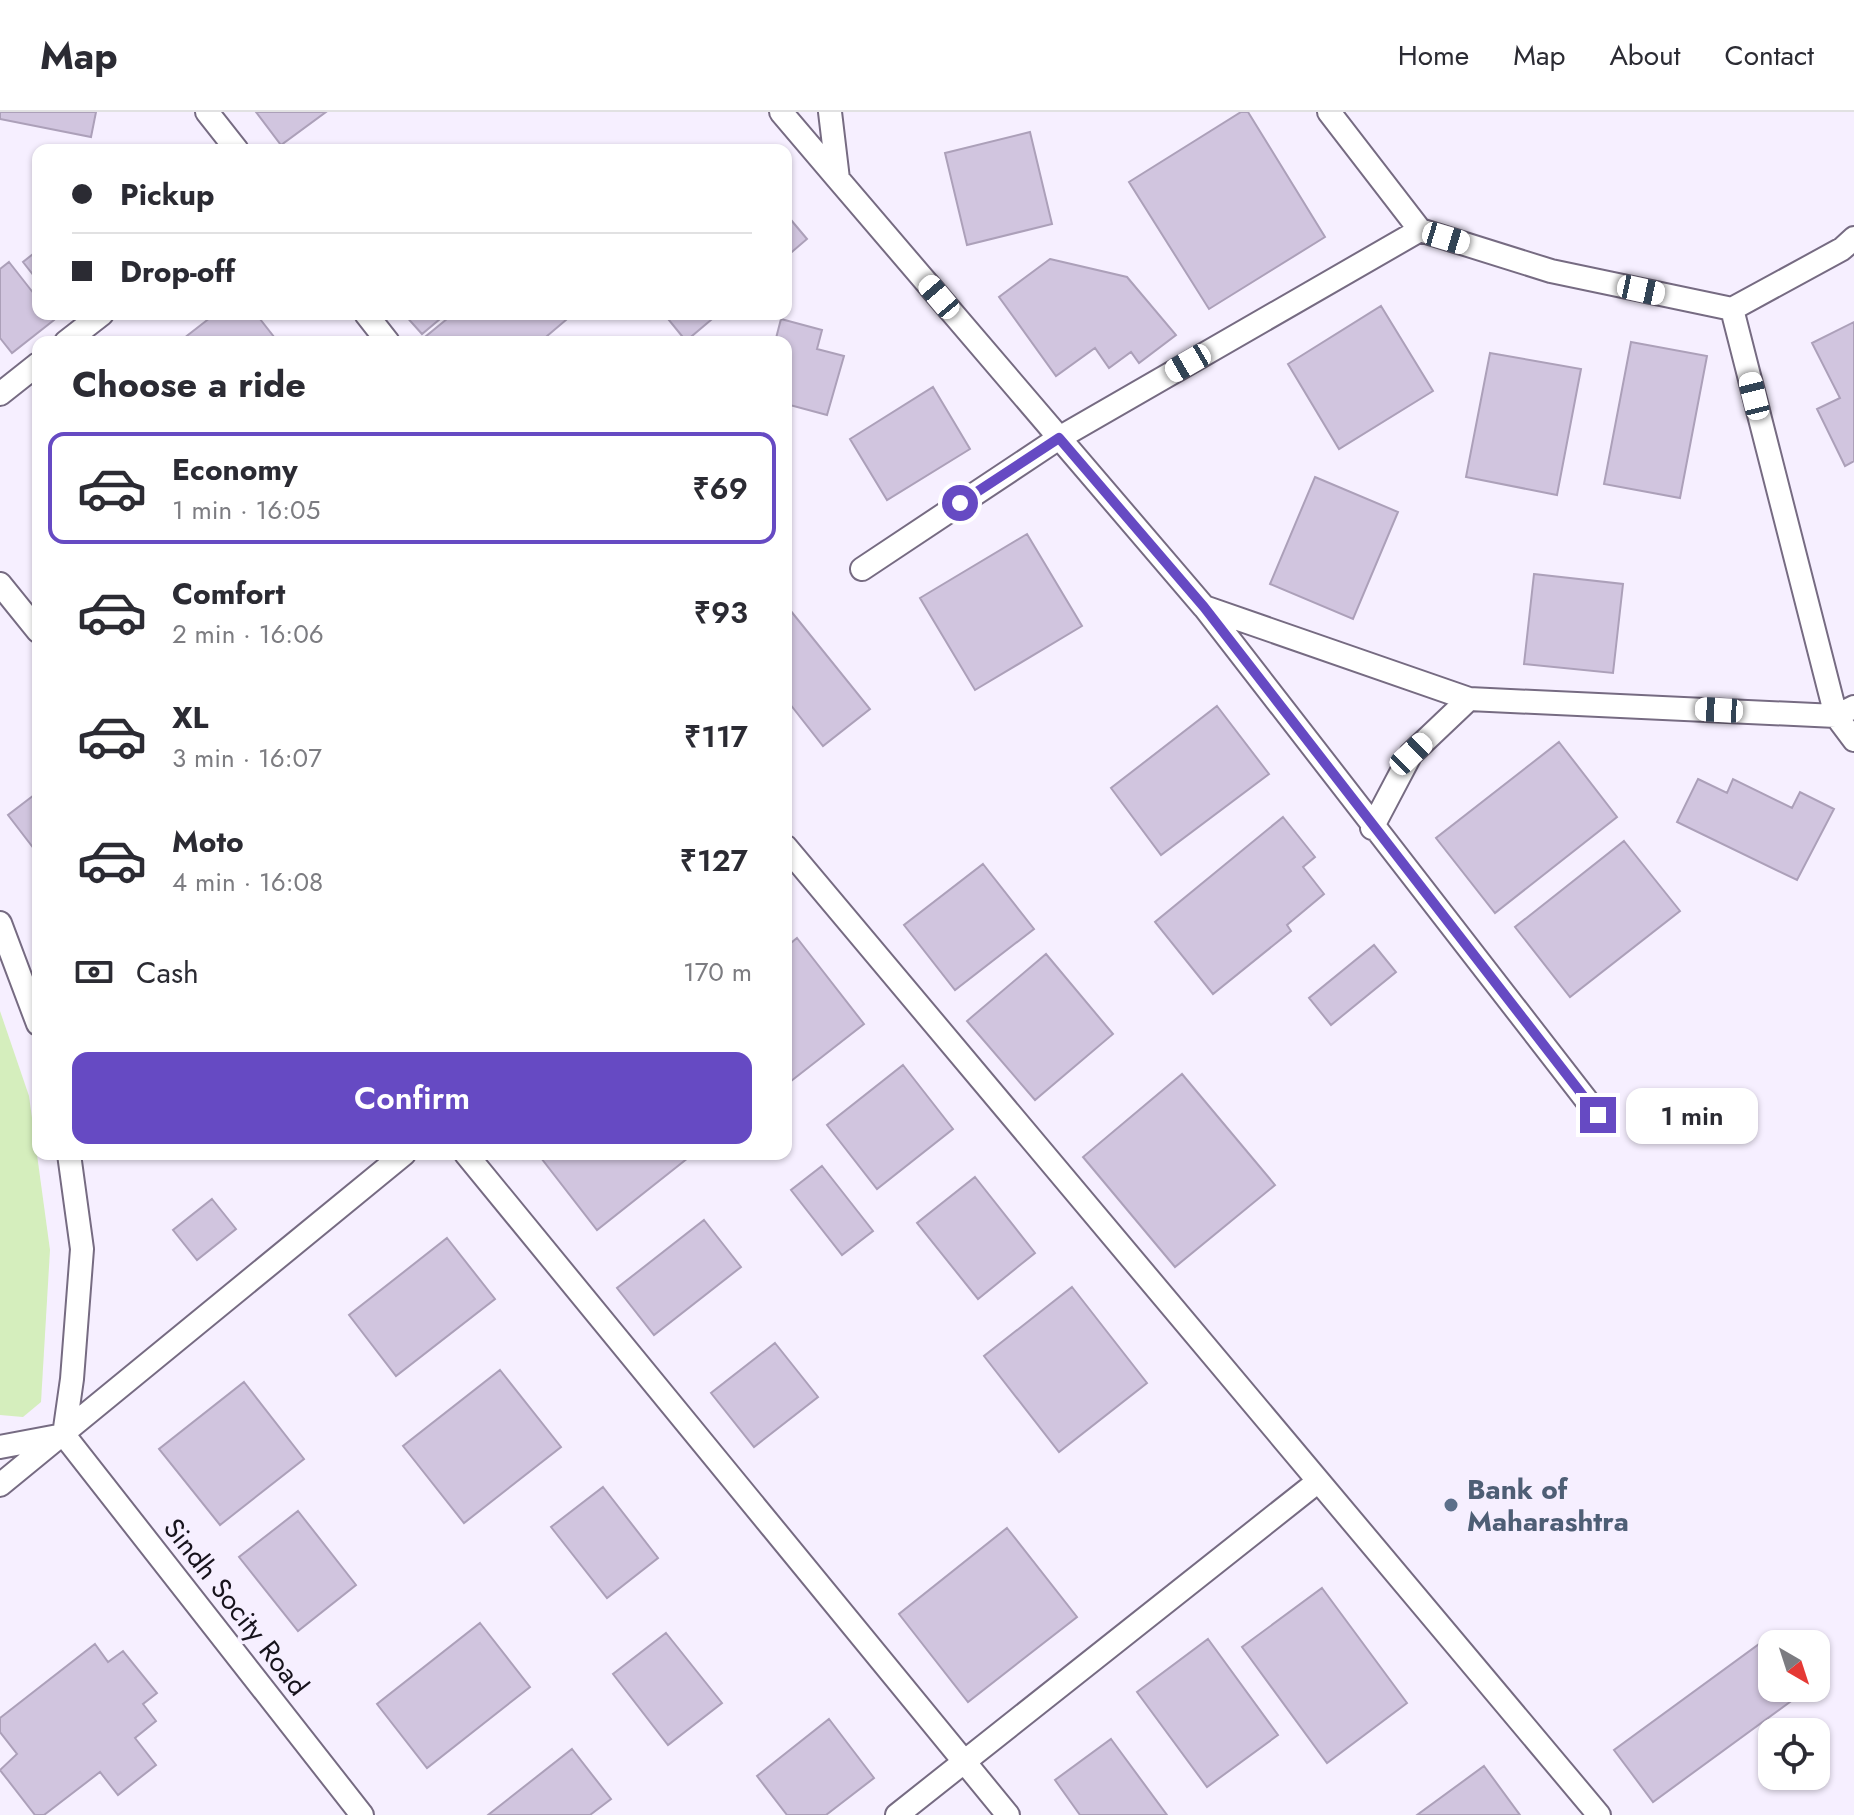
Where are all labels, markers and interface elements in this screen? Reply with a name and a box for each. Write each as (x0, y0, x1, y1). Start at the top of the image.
text: Map (40, 28, 118, 83)
text: Home (1398, 35, 1469, 76)
text: Map (1513, 35, 1565, 76)
text: About (1609, 35, 1681, 76)
text: Contact (1725, 35, 1814, 76)
text: Pickup (120, 173, 215, 216)
car (1420, 220, 1472, 256)
text: Drop-off (120, 250, 235, 293)
car (914, 271, 964, 323)
car (1615, 273, 1667, 307)
car (1161, 341, 1215, 385)
text: Choose a ride (72, 358, 306, 410)
car (1737, 370, 1771, 422)
text: Economy (172, 448, 298, 491)
icon: car (76, 452, 148, 524)
text: ₹69 (692, 467, 748, 510)
route start (942, 485, 978, 521)
text: 1 min · 16:05 (172, 491, 320, 529)
text: Comfort (172, 572, 285, 615)
icon: car (76, 576, 148, 648)
text: ₹93 (694, 591, 748, 634)
text: 2 min · 16:06 (172, 615, 324, 653)
text: XL (172, 696, 208, 739)
car (1694, 697, 1744, 723)
icon: car (76, 700, 148, 772)
text: ₹117 (684, 715, 748, 758)
car (1385, 729, 1437, 779)
text: 3 min · 16:07 (172, 739, 322, 777)
text: Moto (172, 820, 244, 863)
icon: car (76, 824, 148, 896)
text: ₹127 (680, 839, 748, 882)
text: 4 min · 16:08 (172, 863, 323, 901)
icon: cash (72, 950, 116, 994)
text: Cash (136, 951, 199, 994)
text: 170 m (683, 953, 752, 991)
button: Confirm (72, 1052, 752, 1144)
callout: 1 min (1626, 1087, 1758, 1143)
route end (1580, 1097, 1616, 1133)
text: 1 min (1660, 1097, 1724, 1135)
place label: Bank of Maharashtra (1467, 1469, 1629, 1542)
marker: Bank of Maharashtra (1442, 1496, 1460, 1514)
street label: Sindh Socity Road (153, 1509, 319, 1705)
north arrow (1758, 1630, 1830, 1702)
map controls (1758, 1630, 1830, 1790)
button: locate (1758, 1718, 1830, 1790)

